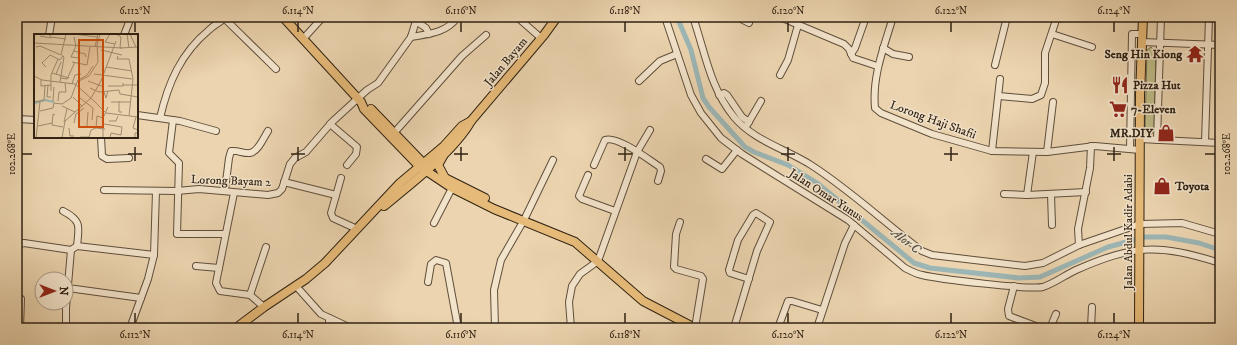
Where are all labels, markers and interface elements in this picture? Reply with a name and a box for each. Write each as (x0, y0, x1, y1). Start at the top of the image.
text: 6.112°N (119, 5, 151, 17)
text: 6.114°N (282, 5, 314, 17)
text: 6.116°N (445, 5, 477, 17)
text: 6.118°N (609, 5, 641, 17)
text: 6.120°N (772, 5, 804, 17)
text: 6.122°N (935, 5, 967, 17)
text: 6.124°N (1097, 5, 1131, 17)
inset map (34, 34, 138, 138)
street label: Jalan Bayam (480, 34, 531, 90)
temple icon: Seng Hin Kiong (1185, 44, 1205, 64)
place label: Seng Hin Kiong (1105, 47, 1183, 62)
restaurant icon: Pizza Hut (1110, 75, 1130, 95)
place label: Pizza Hut (1133, 78, 1181, 93)
street label: Lorong Haji Shafii (888, 97, 978, 143)
supermarket icon: 7-Eleven (1108, 99, 1128, 119)
place label: 7-Eleven (1131, 102, 1176, 117)
shop icon: MR.DIY (1156, 123, 1176, 143)
place label: MR.DIY (1110, 126, 1153, 141)
text: 102.268°E (6, 133, 18, 175)
text: 102.268°E (1221, 133, 1233, 175)
street label: Jalan Omar Yunus (785, 165, 866, 225)
street label: Lorong Bayam 2 (191, 172, 272, 190)
street label: Jalan Abdul Kadir Adabi (1121, 174, 1136, 291)
shop icon: Toyota (1152, 176, 1172, 196)
place label: Toyota (1174, 179, 1210, 194)
water label: Alor C (887, 223, 925, 258)
north arrow (34, 271, 74, 311)
text: N (56, 286, 70, 296)
text: 6.112°N (119, 329, 151, 341)
text: 6.114°N (282, 329, 314, 341)
text: 6.116°N (445, 329, 477, 341)
text: 6.118°N (609, 329, 641, 341)
text: 6.120°N (772, 329, 804, 341)
text: 6.122°N (935, 329, 967, 341)
text: 6.124°N (1097, 329, 1131, 341)

